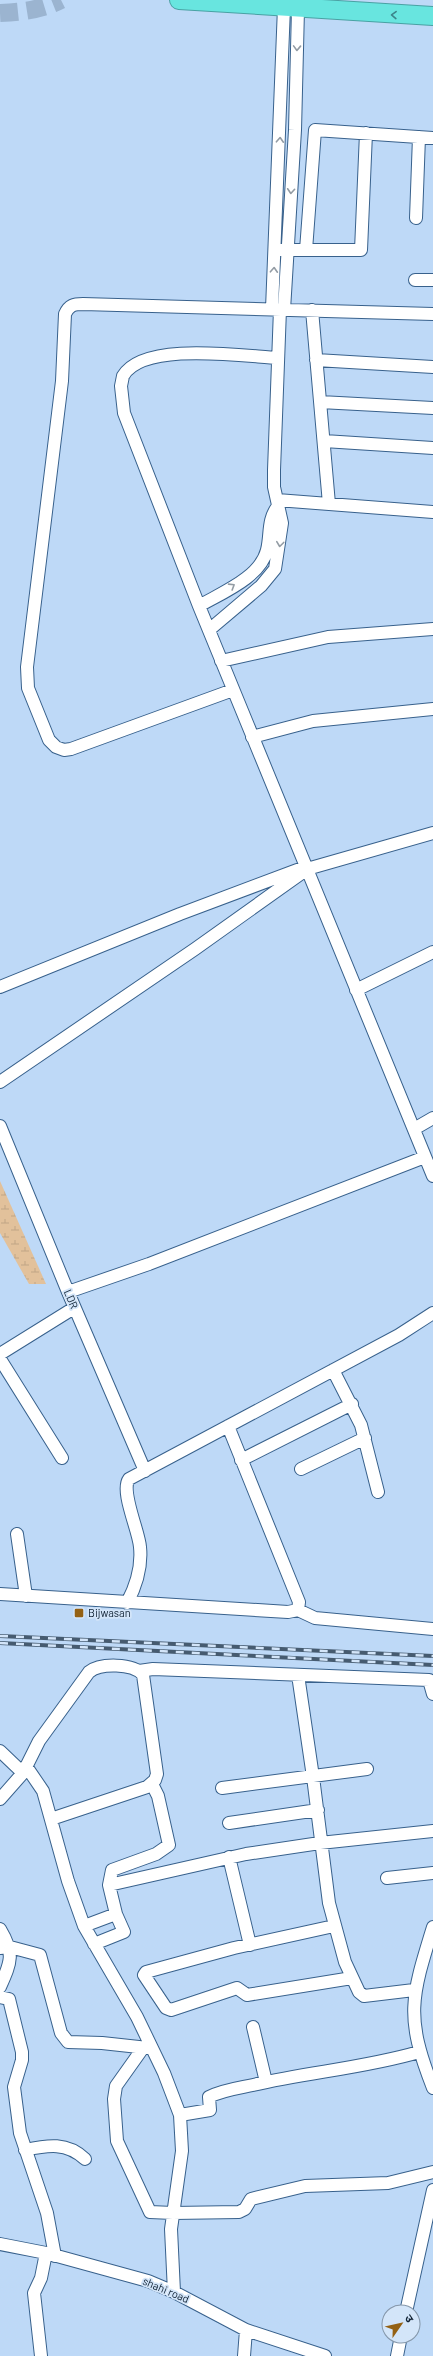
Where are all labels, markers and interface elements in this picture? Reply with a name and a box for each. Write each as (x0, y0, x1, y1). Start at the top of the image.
one-way arrow (391, 11, 397, 19)
one-way arrow (293, 45, 301, 51)
one-way arrow (275, 137, 284, 143)
one-way arrow (286, 188, 295, 194)
one-way arrow (269, 267, 278, 273)
one-way arrow (276, 541, 285, 548)
one-way arrow (228, 583, 235, 590)
street label: LDR (62, 1287, 81, 1311)
place label: Bijwasan (88, 1606, 131, 1619)
marker: Bijwasan (73, 1607, 85, 1619)
street label: shahi road (141, 2274, 191, 2305)
north arrow (381, 2304, 421, 2344)
text: उ (403, 2312, 417, 2325)

